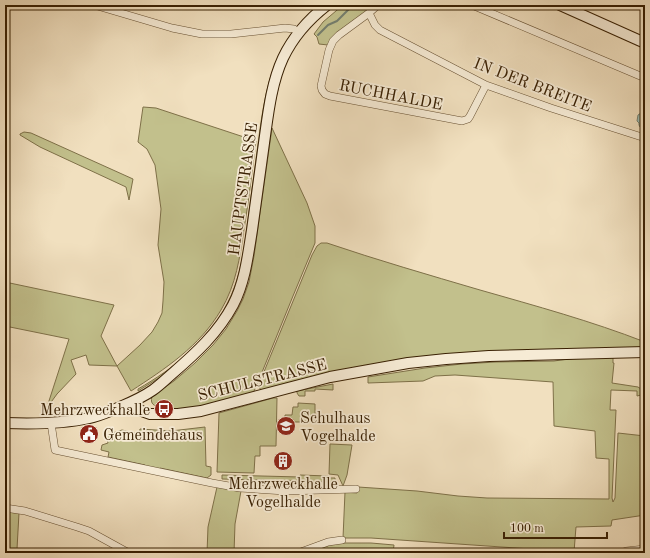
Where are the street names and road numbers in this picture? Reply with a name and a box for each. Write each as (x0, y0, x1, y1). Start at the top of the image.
street label: IN DER BREITE (471, 56, 593, 116)
street label: RUCHHALDE (337, 78, 444, 114)
street label: HAUPTSTRASSE (227, 122, 261, 257)
street label: SCHULSTRASSE (196, 357, 329, 405)

